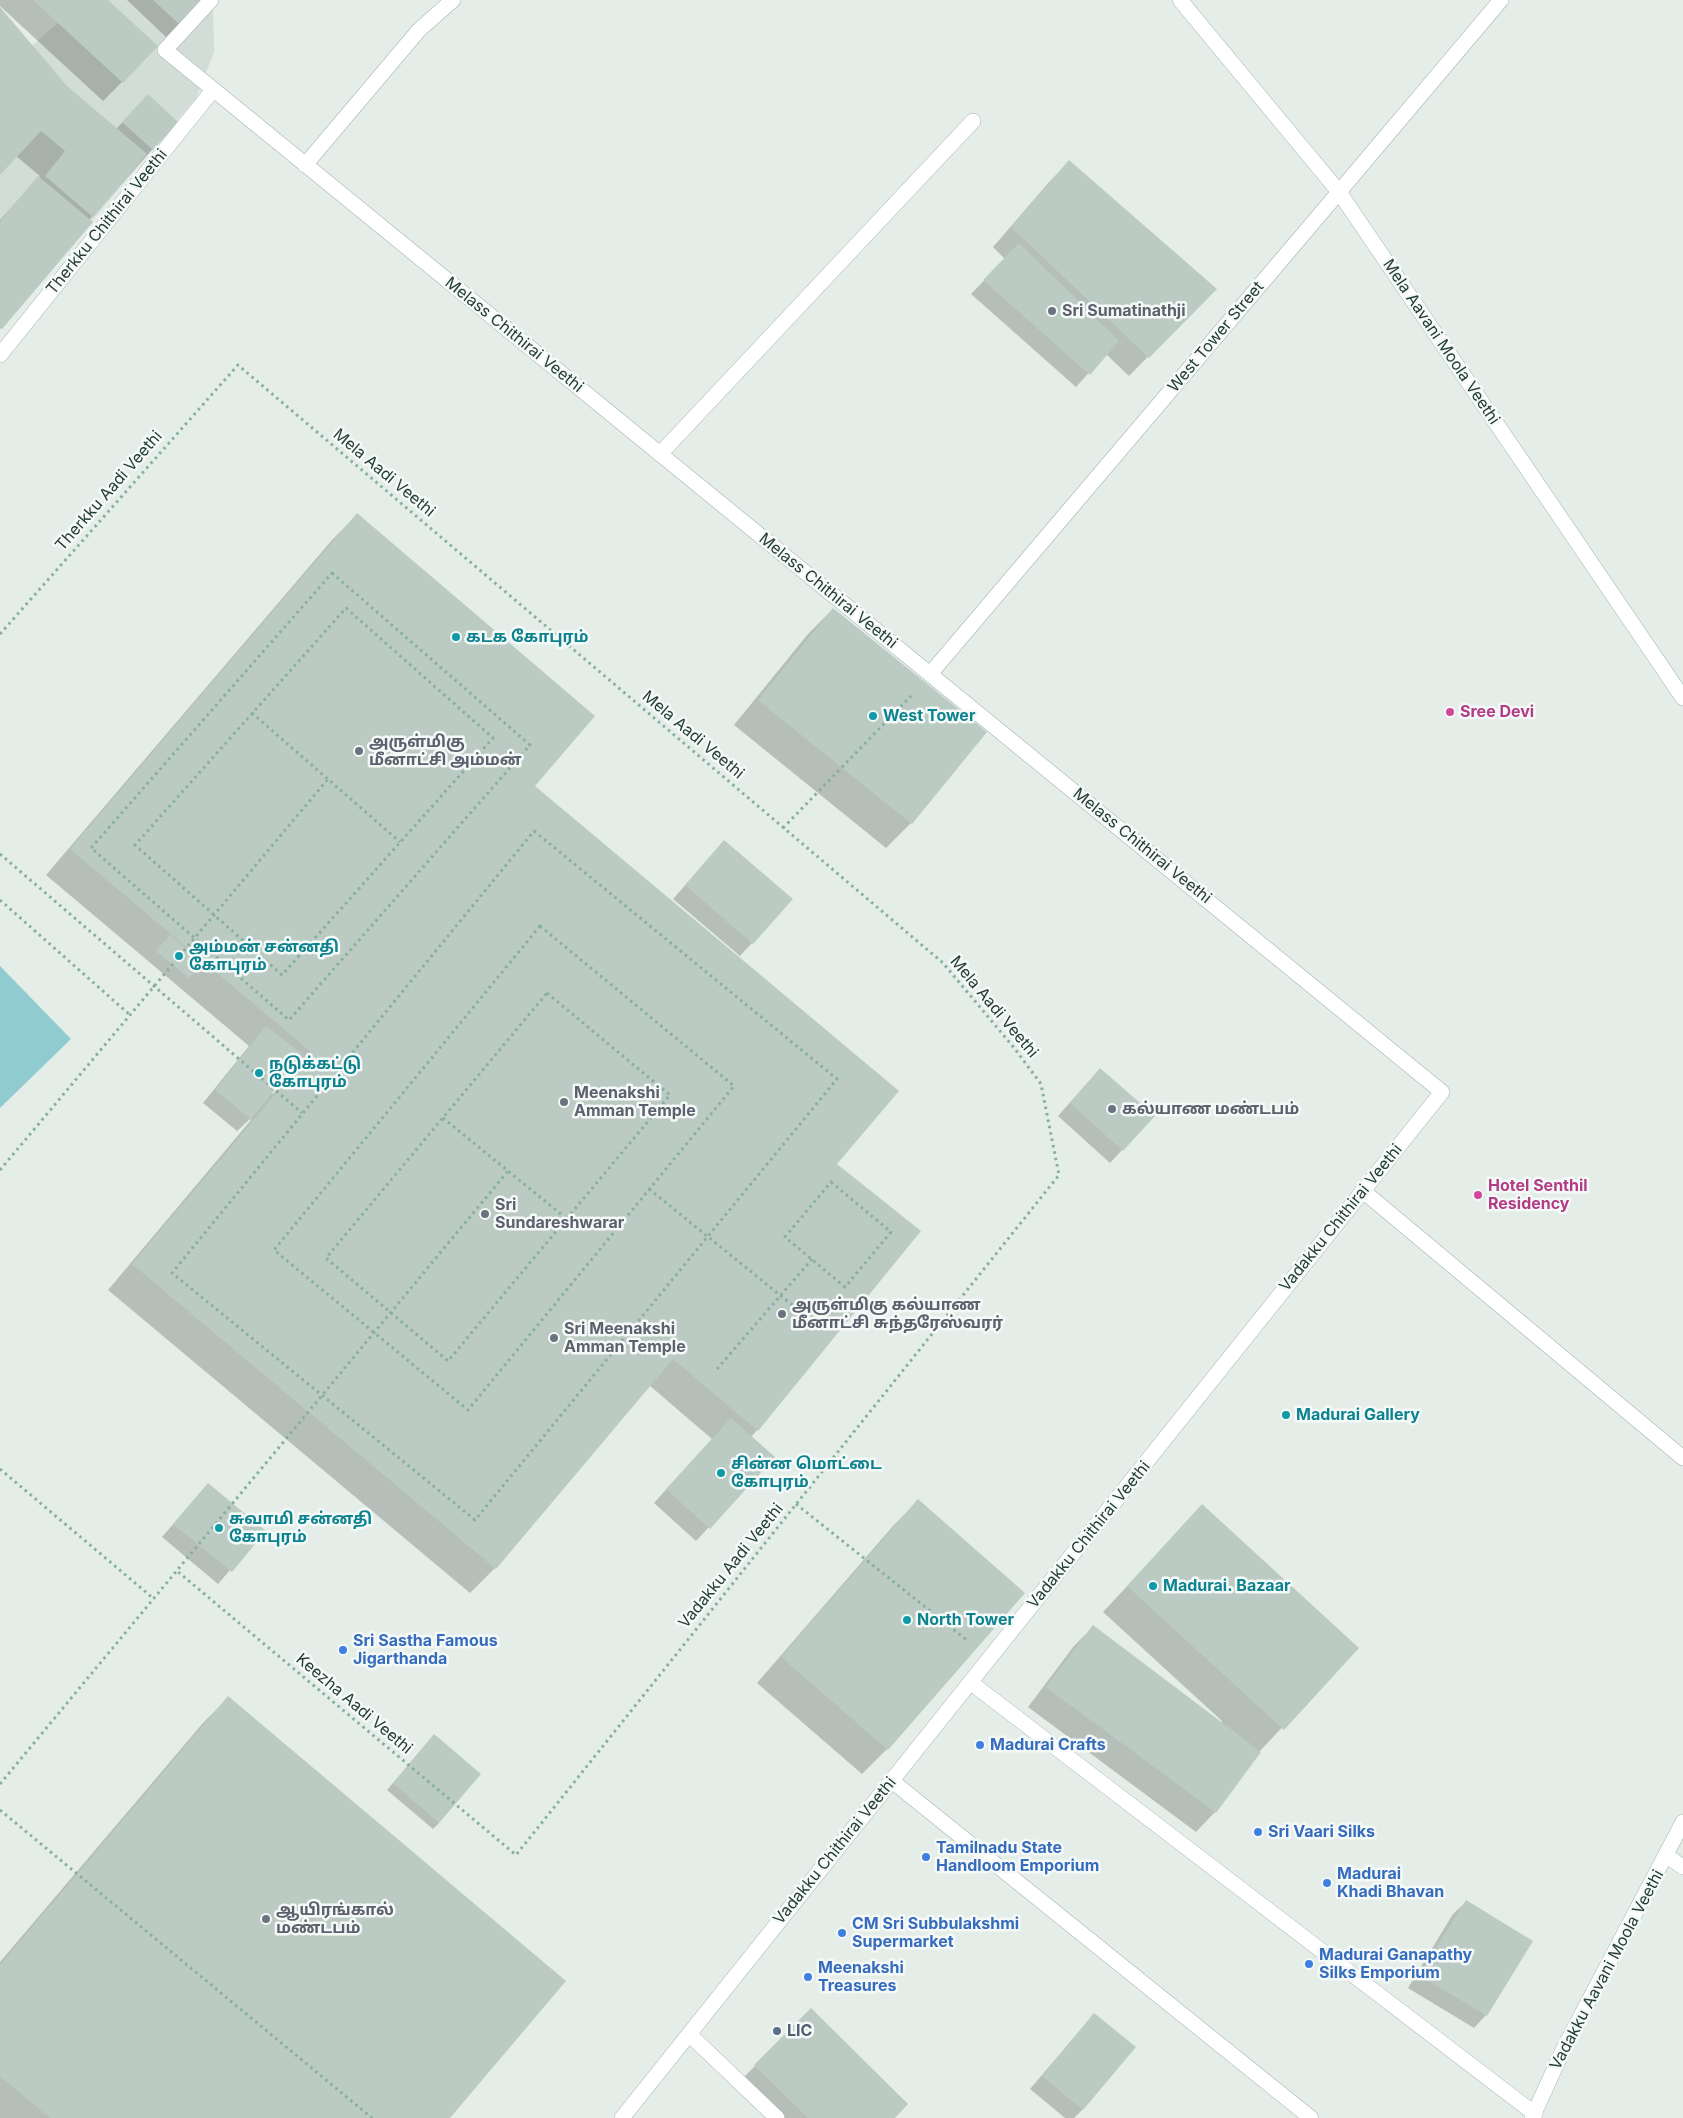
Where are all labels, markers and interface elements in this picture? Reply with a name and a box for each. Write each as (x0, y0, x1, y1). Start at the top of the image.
street label: Therkku Chithirai Veethi (42, 145, 172, 299)
street label: Mela Aavani Moola Veethi (1378, 256, 1504, 428)
street label: Melass Chithirai Veethi (441, 273, 587, 397)
street label: West Tower Street (1164, 278, 1268, 396)
place label: Sri Sumatinathji (1062, 301, 1186, 321)
marker: Sri Sumatinathji (1046, 305, 1058, 317)
street label: Mela Aadi Veethi (329, 425, 439, 521)
street label: Therkku Aadi Veethi (52, 427, 166, 555)
street label: Melass Chithirai Veethi (755, 529, 901, 653)
place label: கடக கோபுரம் (466, 627, 589, 647)
marker: கடக கோபுரம் (450, 631, 462, 643)
street label: Mela Aadi Veethi (638, 687, 748, 783)
place label: Sree Devi (1460, 702, 1534, 722)
place label: West Tower (883, 706, 975, 726)
marker: Sree Devi (1444, 706, 1456, 718)
marker: West Tower (867, 710, 879, 722)
place label: அருள்மிகு மீனாட்சி அம்மன் (369, 732, 522, 770)
marker: அருள்மிகு மீனாட்சி அம்மன் (353, 745, 365, 757)
street label: Melass Chithirai Veethi (1069, 784, 1215, 908)
place label: அம்மன் சன்னதி கோபுரம் (189, 937, 339, 975)
marker: அம்மன் சன்னதி கோபுரம் (173, 950, 185, 962)
street label: Mela Aadi Veethi (946, 952, 1042, 1062)
place label: நடுக்கட்டு கோபுரம் (269, 1054, 361, 1092)
marker: நடுக்கட்டு கோபுரம் (253, 1067, 265, 1079)
place label: Meenakshi Amman Temple (574, 1083, 696, 1121)
marker: Meenakshi Amman Temple (558, 1096, 570, 1108)
place label: கல்யாண மண்டபம் (1122, 1099, 1299, 1119)
marker: கல்யாண மண்டபம் (1106, 1103, 1118, 1115)
street label: Vadakku Chithirai Veethi (1276, 1140, 1406, 1296)
place label: Hotel Senthil Residency (1488, 1176, 1588, 1214)
marker: Hotel Senthil Residency (1472, 1189, 1484, 1201)
place label: Sri Sundareshwarar (495, 1195, 624, 1233)
marker: Sri Sundareshwarar (479, 1208, 491, 1220)
place label: அருள்மிகு கல்யாண மீனாட்சி சுந்தரேஸ்வரர் (792, 1295, 1003, 1333)
marker: அருள்மிகு கல்யாண மீனாட்சி சுந்தரேஸ்வரர் (776, 1308, 788, 1320)
place label: Sri Meenakshi Amman Temple (564, 1319, 686, 1357)
marker: Sri Meenakshi Amman Temple (548, 1332, 560, 1344)
place label: Madurai Gallery (1296, 1405, 1420, 1425)
marker: Madurai Gallery (1280, 1409, 1292, 1421)
place label: சின்ன மொட்டை கோபுரம் (731, 1454, 882, 1492)
street label: Vadakku Chithirai Veethi (1024, 1457, 1154, 1613)
marker: சின்ன மொட்டை கோபுரம் (715, 1467, 727, 1479)
street label: Vadakku Aadi Veethi (675, 1500, 787, 1632)
place label: சுவாமி சன்னதி கோபுரம் (229, 1509, 372, 1547)
marker: சுவாமி சன்னதி கோபுரம் (213, 1522, 225, 1534)
place label: Madurai. Bazaar (1163, 1576, 1290, 1596)
marker: Madurai. Bazaar (1147, 1580, 1159, 1592)
place label: North Tower (917, 1610, 1014, 1630)
marker: North Tower (901, 1614, 913, 1626)
place label: Sri Sastha Famous Jigarthanda (353, 1631, 498, 1669)
marker: Sri Sastha Famous Jigarthanda (337, 1644, 349, 1656)
street label: Keezha Aadi Veethi (292, 1650, 416, 1758)
place label: Madurai Crafts (990, 1735, 1106, 1755)
marker: Madurai Crafts (974, 1739, 986, 1751)
street label: Vadakku Chithirai Veethi (770, 1773, 900, 1929)
place label: Sri Vaari Silks (1268, 1822, 1375, 1842)
marker: Sri Vaari Silks (1252, 1826, 1264, 1838)
place label: Tamilnadu State Handloom Emporium (936, 1838, 1099, 1876)
marker: Tamilnadu State Handloom Emporium (920, 1851, 932, 1863)
place label: Madurai Khadi Bhavan (1337, 1864, 1444, 1902)
street label: Vadakku Aavani Moola Veethi (1546, 1867, 1668, 2073)
marker: Madurai Khadi Bhavan (1321, 1877, 1333, 1889)
place label: ஆயிரங்கால் மண்டபம் (276, 1900, 394, 1938)
marker: ஆயிரங்கால் மண்டபம் (260, 1913, 272, 1925)
place label: CM Sri Subbulakshmi Supermarket (852, 1914, 1019, 1952)
marker: CM Sri Subbulakshmi Supermarket (836, 1927, 848, 1939)
place label: Madurai Ganapathy Silks Emporium (1319, 1945, 1472, 1983)
place label: Meenakshi Treasures (818, 1958, 904, 1996)
marker: Madurai Ganapathy Silks Emporium (1303, 1958, 1315, 1970)
marker: Meenakshi Treasures (802, 1971, 814, 1983)
place label: LIC (787, 2021, 812, 2041)
marker: LIC (771, 2025, 783, 2037)

